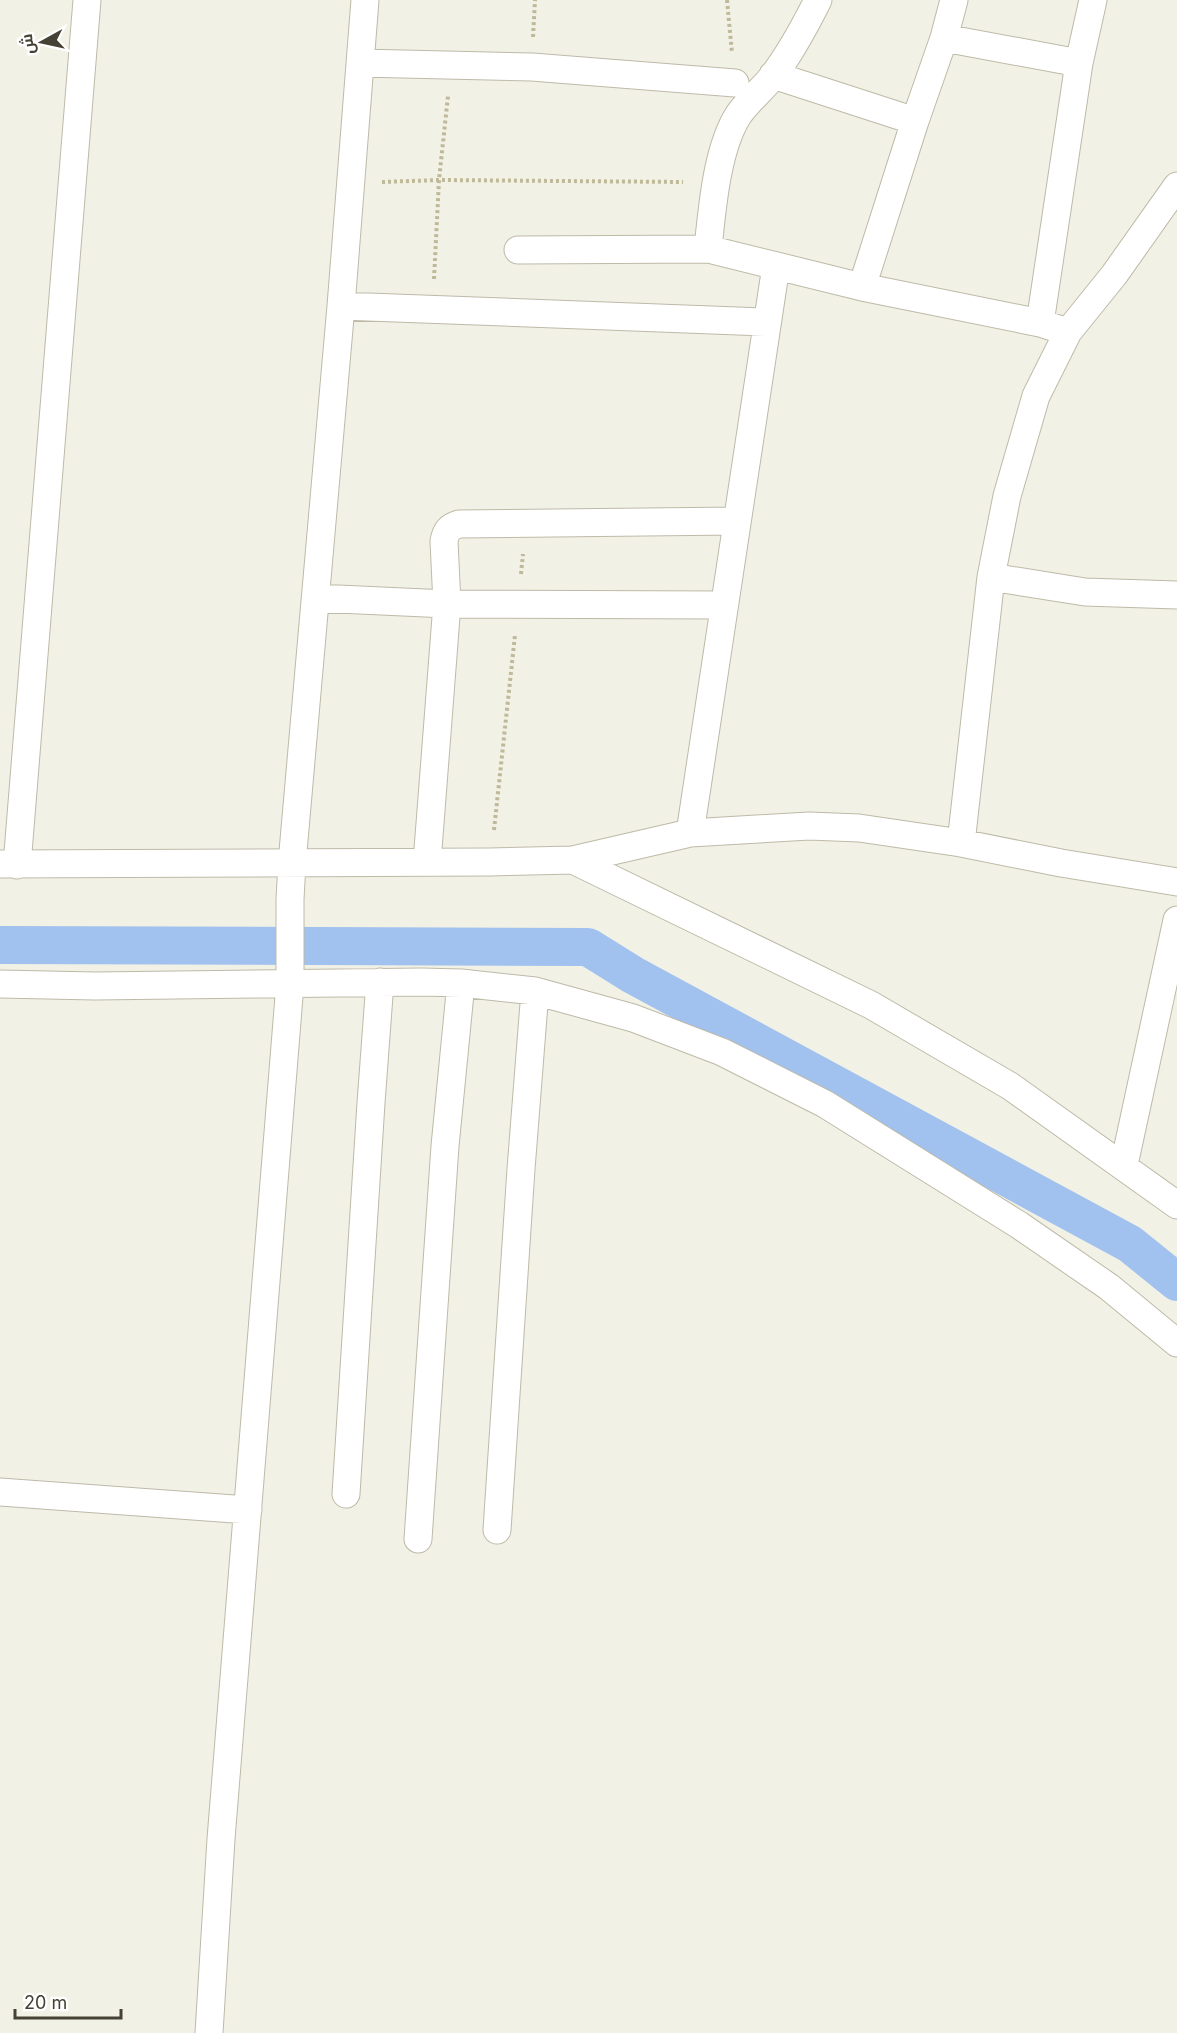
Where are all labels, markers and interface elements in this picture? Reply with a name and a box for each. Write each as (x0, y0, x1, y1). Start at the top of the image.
north arrow (12, 12, 72, 72)
text: ش (16, 33, 38, 56)
scale bar (15, 1982, 122, 2020)
text: 20 m (24, 1992, 67, 2013)

